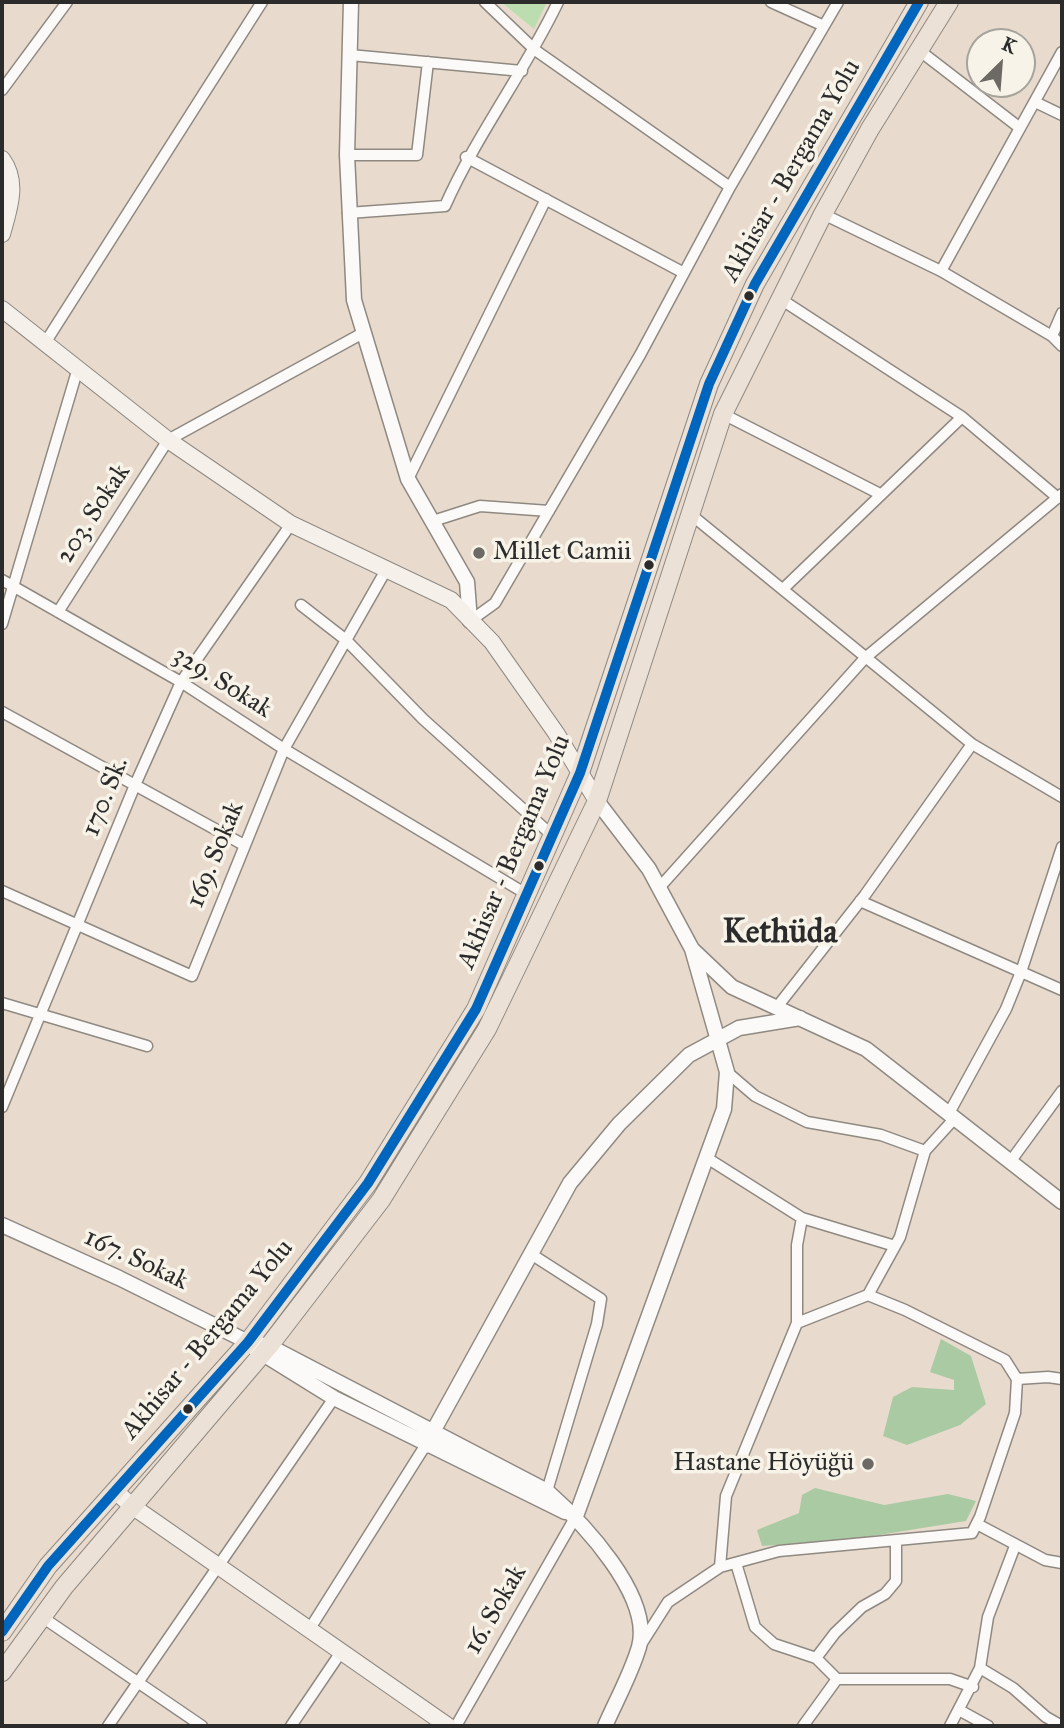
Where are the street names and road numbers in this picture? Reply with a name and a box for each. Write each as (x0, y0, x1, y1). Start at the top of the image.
street label: Akhisar - Bergama Yolu (716, 54, 868, 288)
street label: 203. Sokak (50, 458, 138, 570)
street label: 329. Sokak (166, 640, 278, 726)
street label: Akhisar - Bergama Yolu (452, 730, 578, 974)
street label: 170. Sk. (76, 753, 136, 841)
street label: 169. Sokak (181, 797, 251, 913)
street label: 167. Sokak (79, 1222, 193, 1298)
street label: Akhisar - Bergama Yolu (115, 1234, 301, 1446)
street label: 16. Sokak (458, 1560, 534, 1660)

